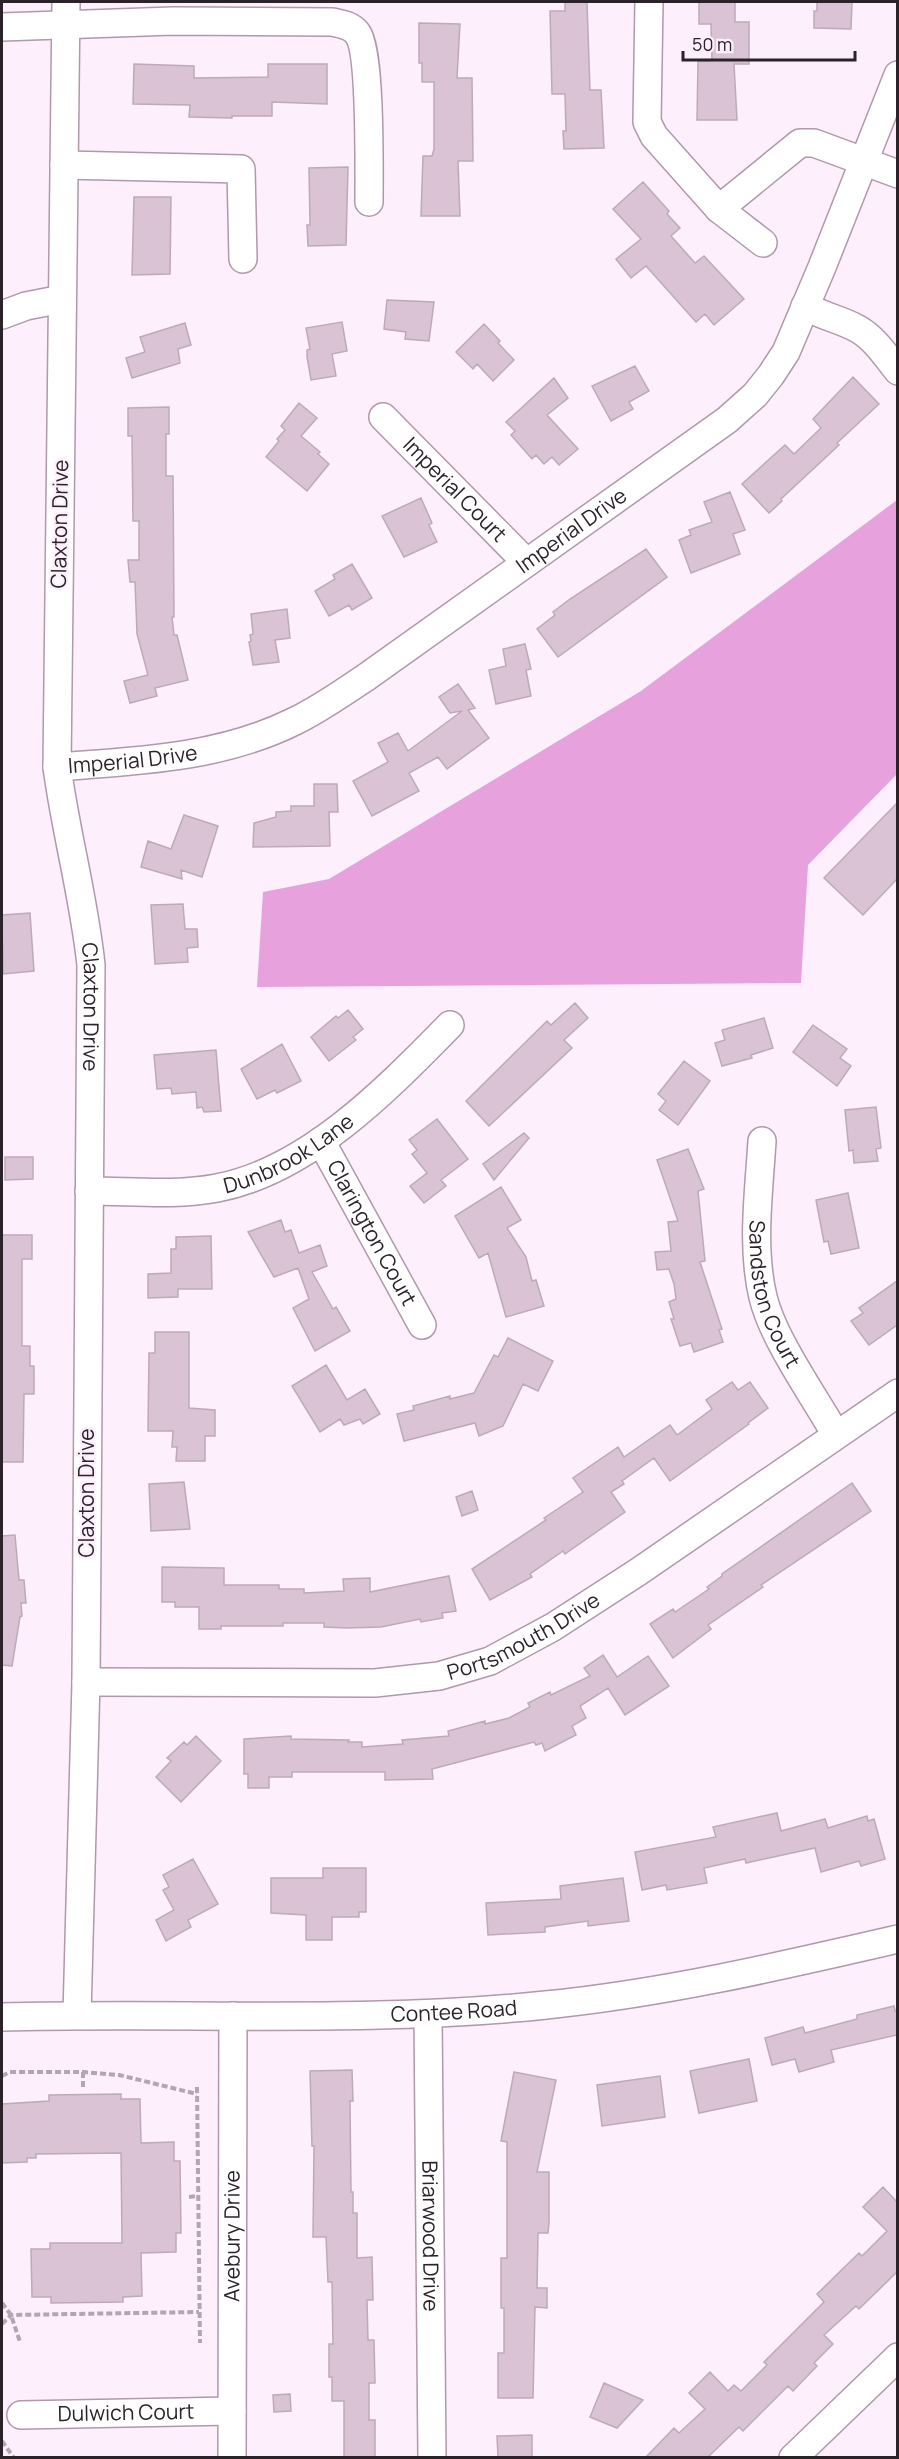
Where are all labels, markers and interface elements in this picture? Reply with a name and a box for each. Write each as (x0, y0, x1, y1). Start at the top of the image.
scale bar (683, 24, 856, 62)
text: 50 m (692, 32, 732, 56)
street label: Imperial Court (397, 430, 513, 547)
street label: Claxton Drive (44, 459, 74, 589)
street label: Imperial Drive (510, 481, 632, 579)
street label: Imperial Drive (67, 738, 199, 779)
street label: Claxton Drive (75, 941, 106, 1072)
street label: Dunbrook Lane (220, 1107, 359, 1199)
street label: Clarington Court (321, 1155, 424, 1310)
street label: Sandston Court (744, 1220, 807, 1373)
street label: Claxton Drive (72, 1429, 100, 1557)
street label: Portsmouth Drive (444, 1585, 605, 1686)
street label: Contee Road (390, 1993, 518, 2028)
street label: Briarwood Drive (416, 2160, 446, 2312)
street label: Avebury Drive (217, 2170, 246, 2302)
street label: Dulwich Court (57, 2397, 195, 2427)

